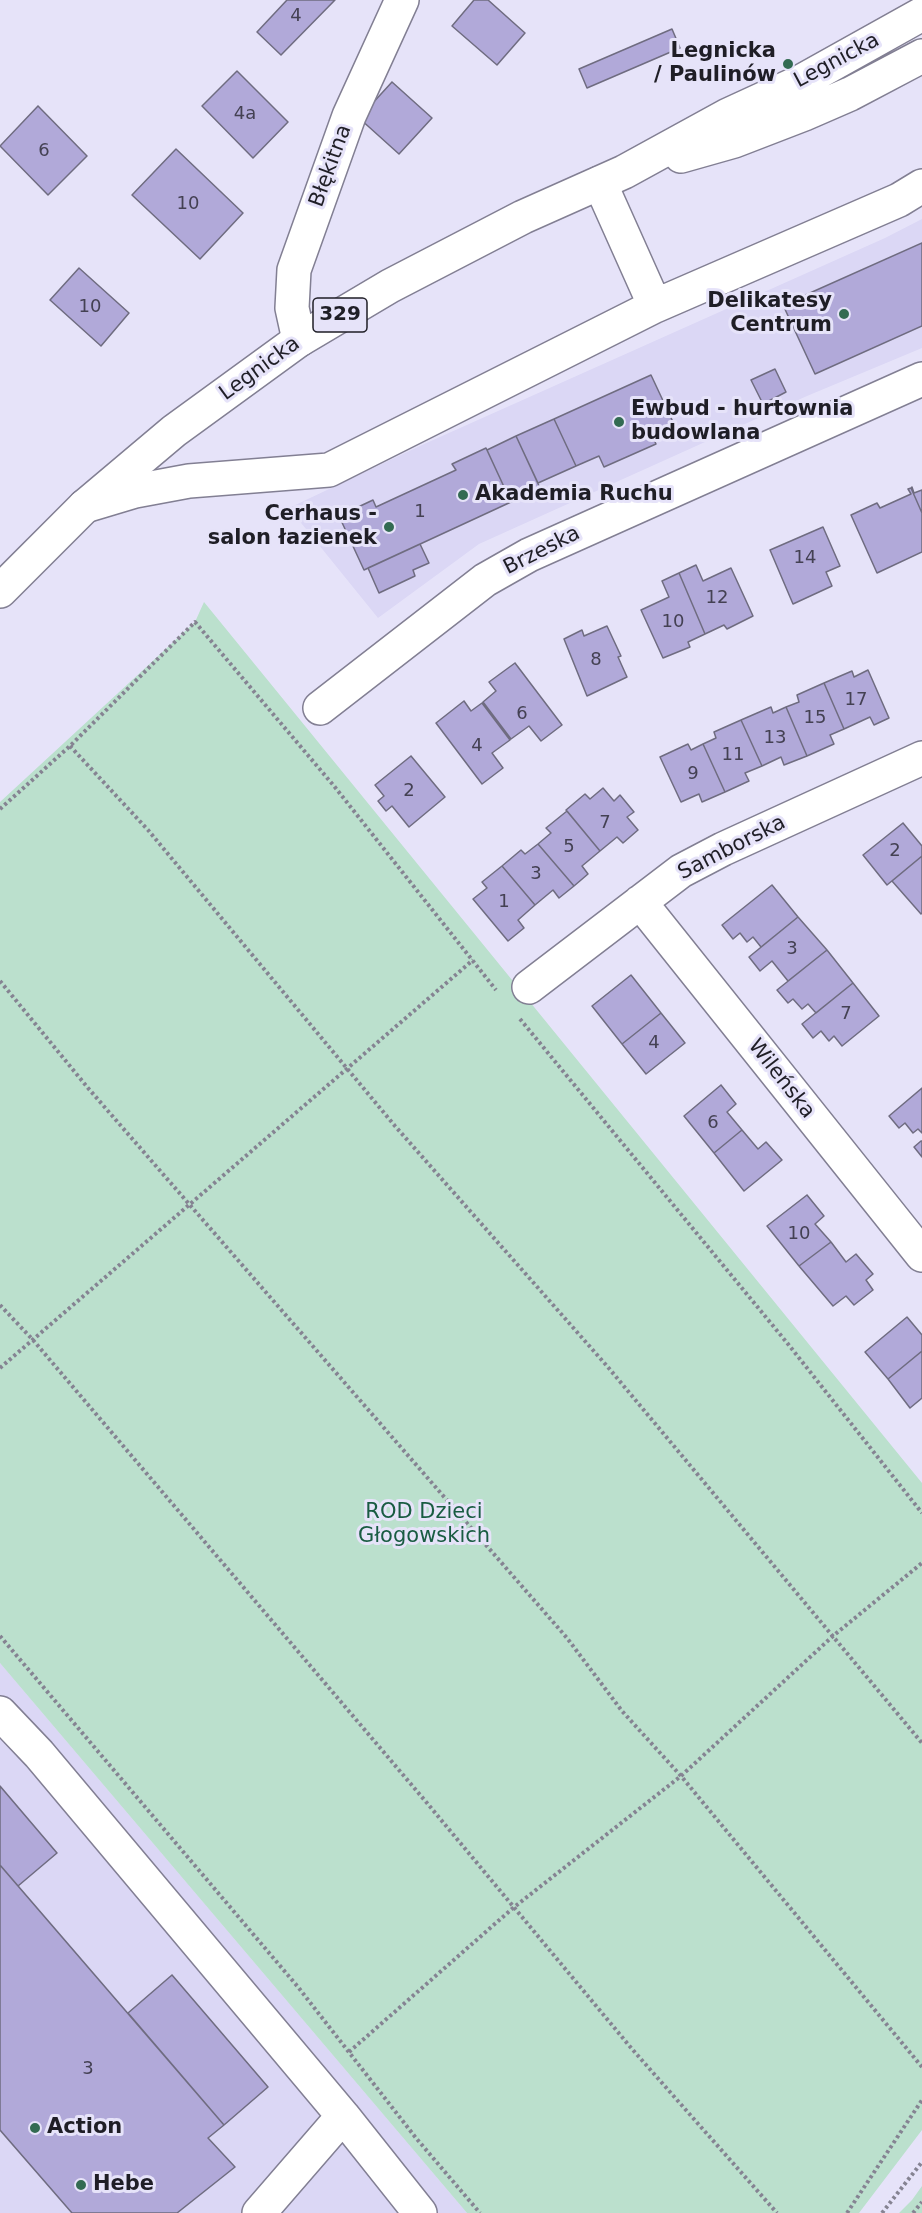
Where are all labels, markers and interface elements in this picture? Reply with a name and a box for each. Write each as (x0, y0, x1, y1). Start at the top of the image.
house number: 4 (290, 5, 302, 27)
street label: Legnicka (790, 28, 884, 94)
place label: Legnicka / Paulinów (654, 39, 776, 89)
marker: Legnicka / Paulinów (781, 57, 795, 71)
house number: 4a (234, 103, 256, 125)
street label: Błękitna (305, 121, 357, 211)
house number: 6 (38, 140, 50, 162)
house number: 10 (177, 193, 199, 215)
place label: Delikatesy Centrum (707, 289, 832, 339)
house number: 10 (79, 296, 101, 318)
road number: 329 (313, 298, 367, 332)
marker: Delikatesy Centrum (837, 307, 851, 321)
street label: Legnicka (215, 331, 305, 407)
place label: Ewbud - hurtownia budowlana (631, 397, 854, 447)
marker: Ewbud - hurtownia budowlana (612, 415, 626, 429)
place label: Akademia Ruchu (475, 482, 673, 508)
marker: Akademia Ruchu (456, 488, 470, 502)
house number: 1 (414, 501, 426, 523)
place label: Cerhaus - salon łazienek (208, 502, 377, 552)
marker: Cerhaus - salon łazienek (382, 520, 396, 534)
street label: Brzeska (499, 521, 585, 581)
house number: 14 (794, 547, 816, 569)
house number: 12 (706, 587, 728, 609)
house number: 10 (662, 611, 684, 633)
house number: 8 (590, 649, 602, 671)
house number: 17 (845, 689, 867, 711)
house number: 6 (516, 703, 528, 725)
house number: 15 (804, 707, 826, 729)
house number: 13 (764, 727, 786, 749)
house number: 4 (471, 735, 483, 757)
house number: 11 (722, 744, 744, 766)
house number: 9 (687, 763, 699, 785)
house number: 2 (403, 780, 415, 802)
street label: Samborska (674, 810, 790, 886)
house number: 7 (599, 812, 611, 834)
house number: 5 (563, 836, 575, 858)
house number: 2 (889, 840, 901, 862)
house number: 3 (530, 863, 542, 885)
house number: 1 (498, 891, 510, 913)
house number: 3 (786, 938, 798, 960)
house number: 7 (840, 1003, 852, 1025)
house number: 4 (648, 1032, 660, 1054)
street label: Wileńska (742, 1034, 820, 1124)
house number: 6 (707, 1112, 719, 1134)
house number: 10 (788, 1223, 810, 1245)
park label: ROD Dzieci Głogowskich (358, 1500, 490, 1550)
house number: 3 (82, 2058, 94, 2080)
place label: Action (47, 2115, 122, 2141)
marker: Action (28, 2121, 42, 2135)
place label: Hebe (93, 2172, 154, 2198)
marker: Hebe (74, 2178, 88, 2192)

